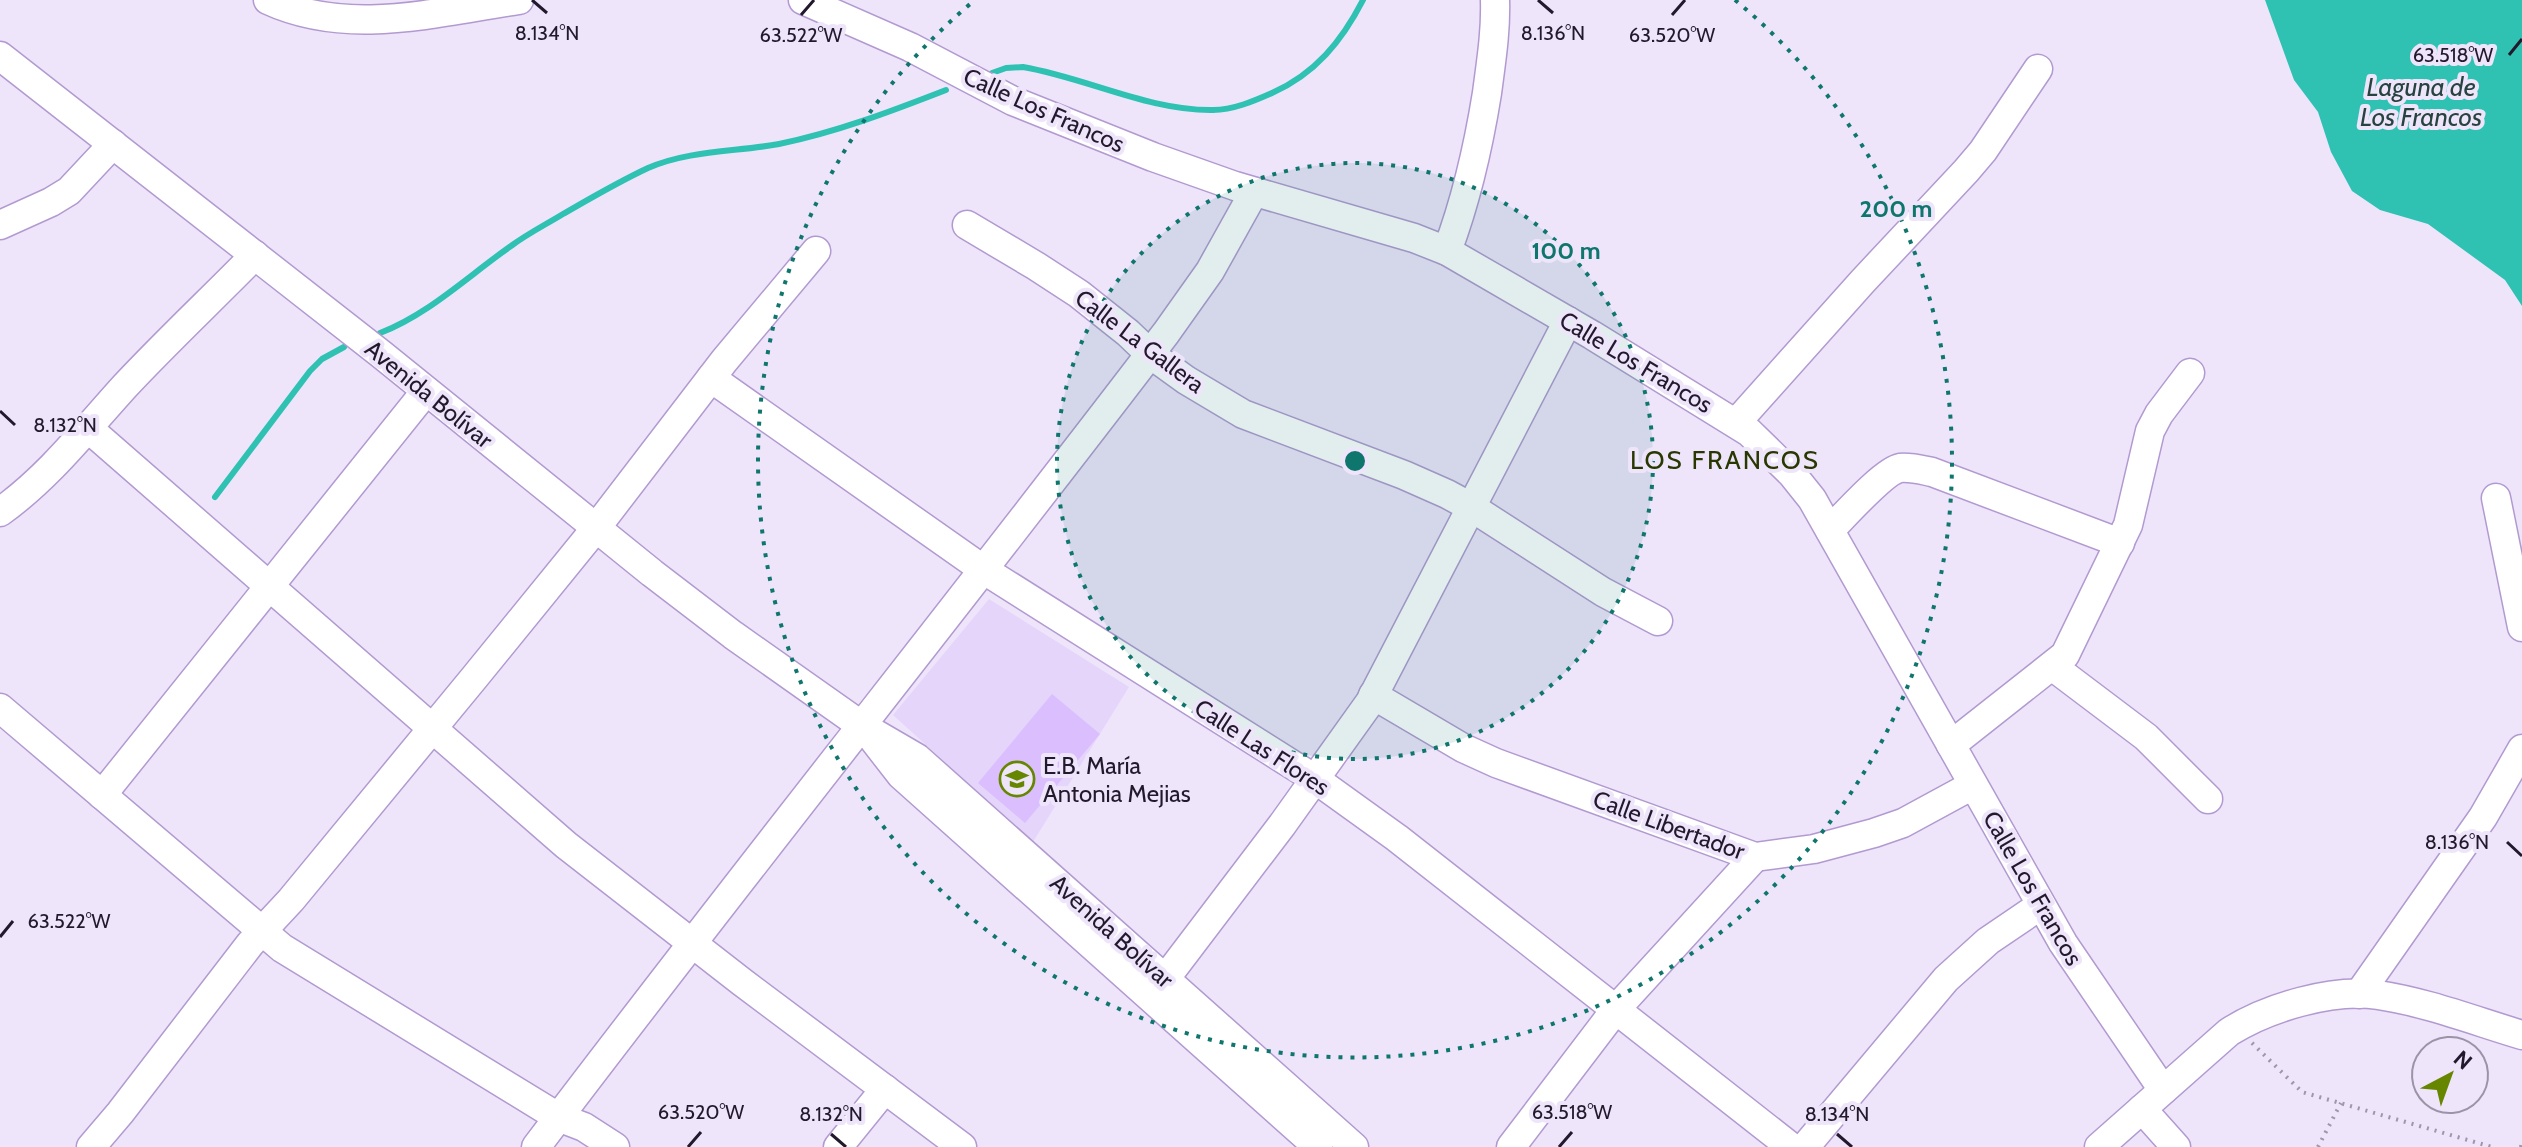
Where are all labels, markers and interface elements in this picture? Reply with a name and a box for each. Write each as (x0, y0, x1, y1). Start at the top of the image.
text: 8.134°N (515, 21, 579, 45)
text: 8.136°N (1521, 21, 1585, 45)
text: 63.522°W (760, 23, 843, 47)
text: 63.520°W (1629, 23, 1715, 47)
text: 63.518°W (2413, 43, 2493, 67)
street label: Calle Los Francos (959, 62, 1129, 158)
water label: Laguna de Los Francos (2360, 71, 2482, 133)
text: 200 m (1860, 194, 1932, 223)
text: 100 m (1531, 236, 1601, 265)
street label: Calle La Gallera (1070, 283, 1211, 399)
street label: Calle Los Francos (1554, 305, 1718, 419)
street label: Avenida Bolívar (359, 334, 499, 454)
text: 8.132°N (33, 413, 97, 437)
district label: LOS FRANCOS (1630, 444, 1820, 476)
centre of rings (1341, 447, 1369, 475)
street label: Calle Las Flores (1189, 693, 1335, 801)
place label: E.B. María Antonia Mejias (1043, 751, 1191, 808)
school or university icon: E.B. María Antonia Mejias (998, 760, 1036, 798)
street label: Calle Libertador (1589, 784, 1749, 866)
street label: Calle Los Francos (1977, 806, 2089, 970)
text: 8.136°N (2425, 830, 2489, 854)
street label: Avenida Bolívar (1044, 868, 1180, 994)
text: 63.522°W (28, 909, 111, 933)
north arrow (2410, 1035, 2490, 1115)
text: N (2448, 1045, 2478, 1076)
text: 63.520°W (658, 1100, 744, 1124)
text: 63.518°W (1532, 1100, 1612, 1124)
text: 8.132°N (799, 1102, 863, 1126)
text: 8.134°N (1805, 1102, 1869, 1126)

